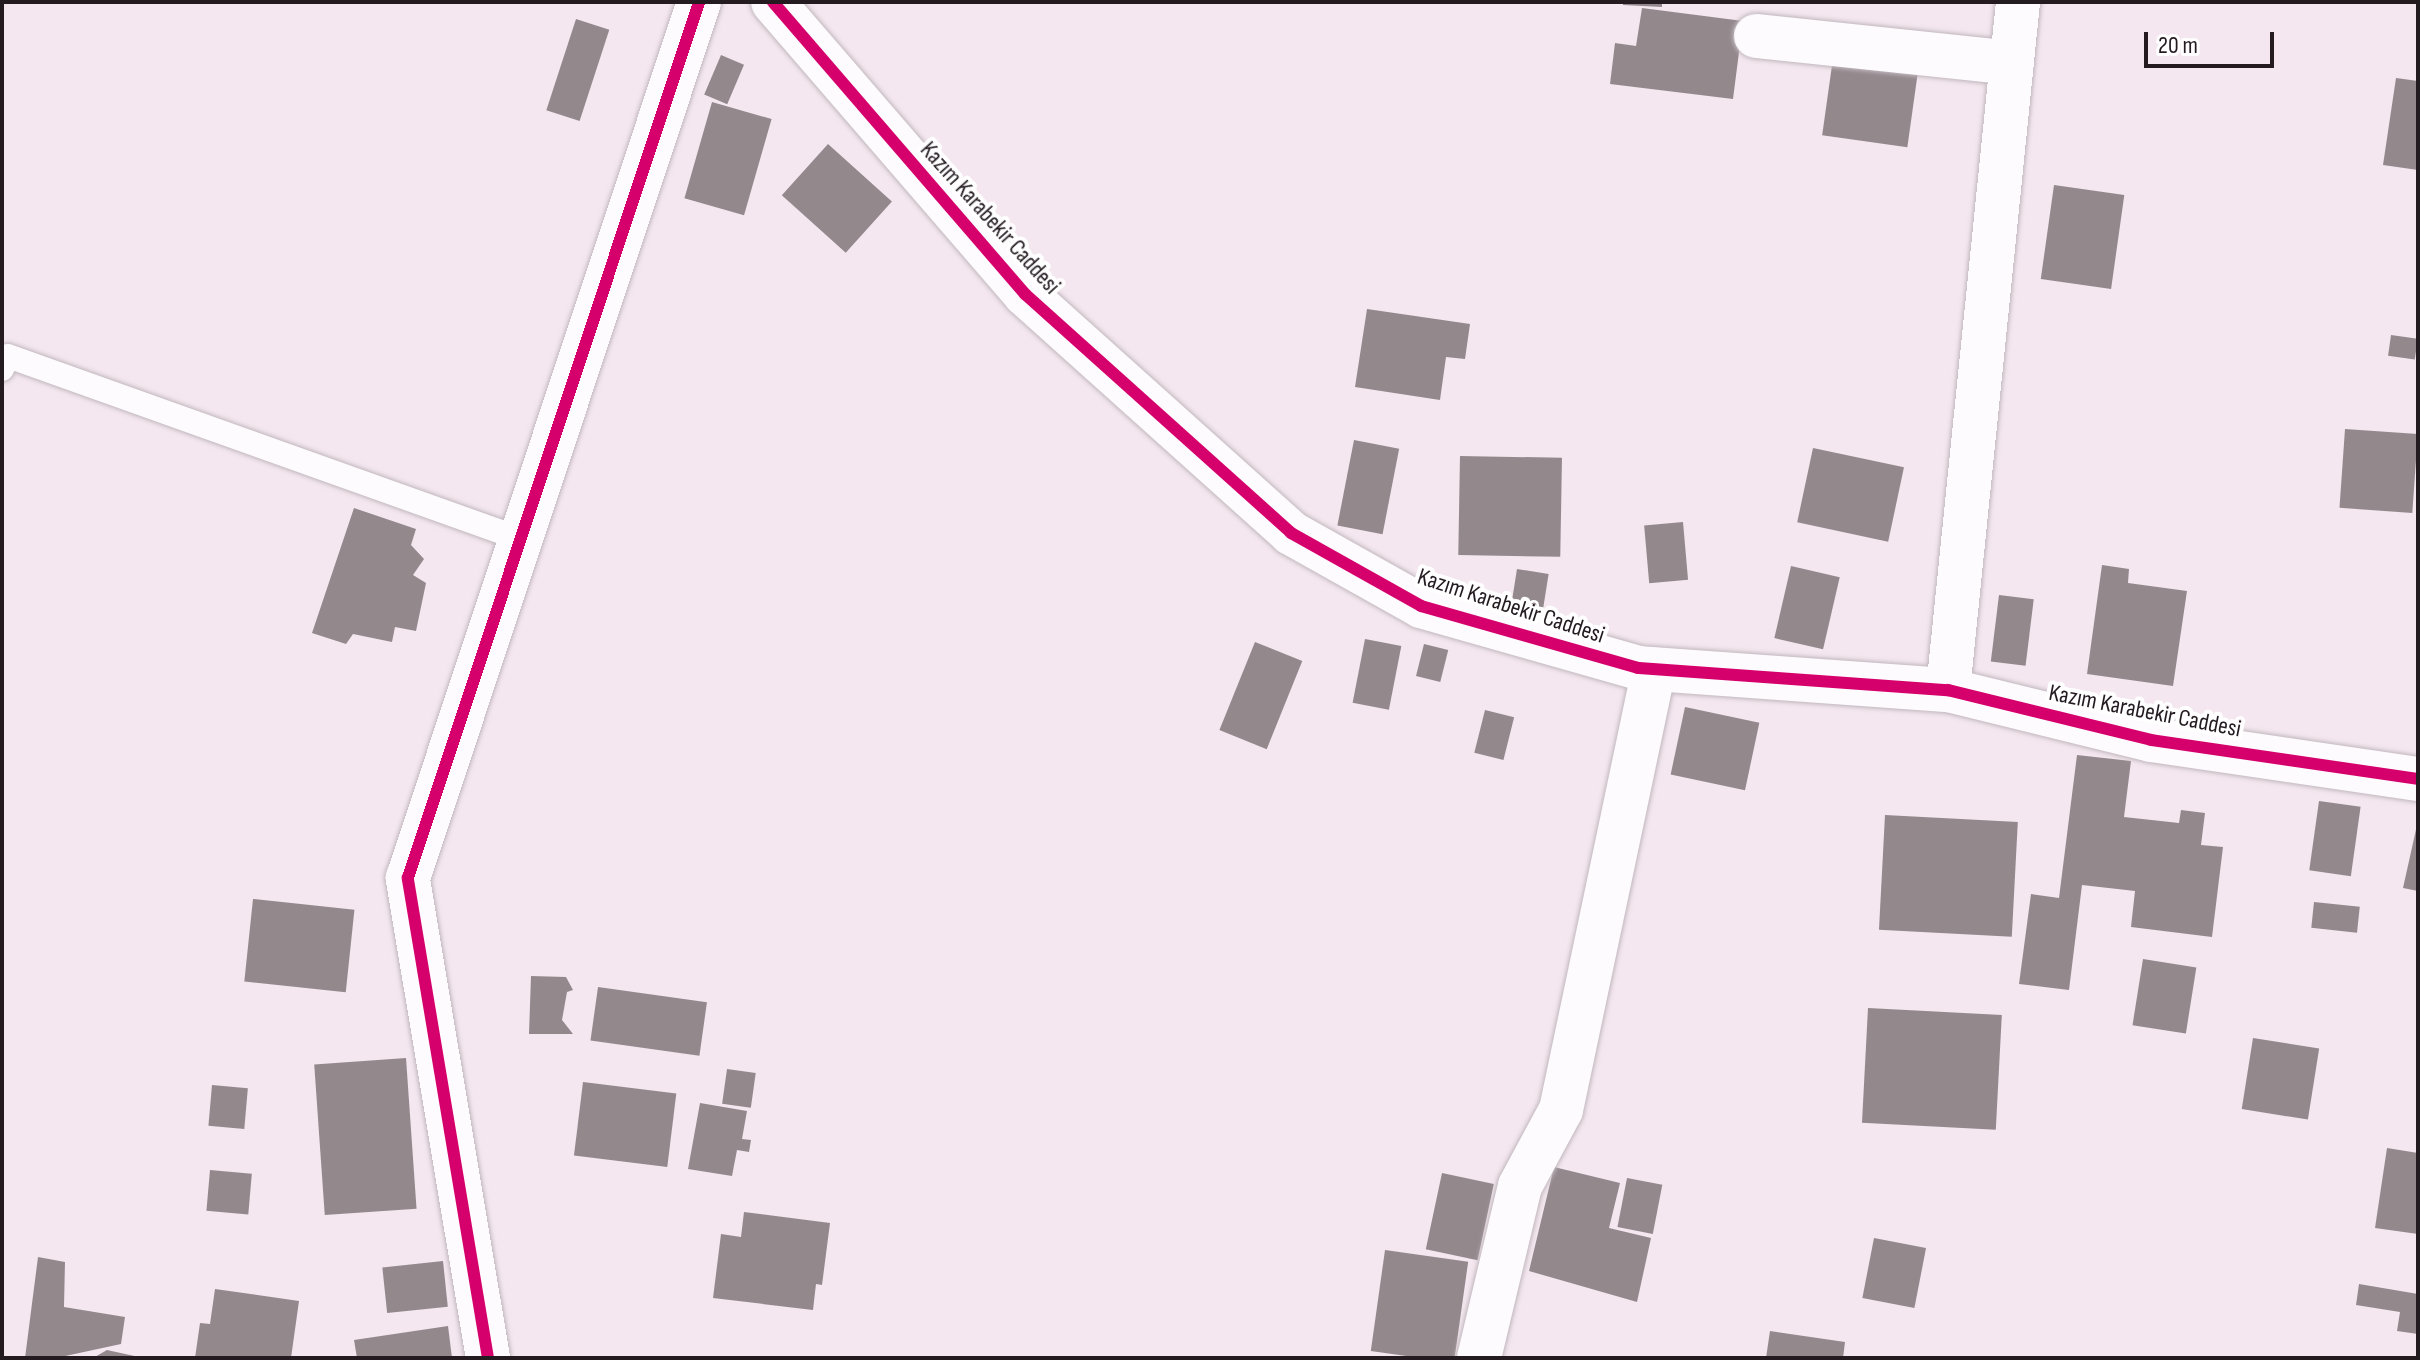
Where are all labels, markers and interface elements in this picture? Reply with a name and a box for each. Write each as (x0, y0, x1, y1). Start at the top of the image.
scale bar (2148, 16, 2278, 66)
text: 20 m (2158, 31, 2198, 60)
street label: Kazım Karabekir Caddesi (914, 136, 1066, 300)
street label: Kazım Karabekir Caddesi (1414, 562, 1608, 650)
street label: Kazım Karabekir Caddesi (2046, 678, 2244, 744)

